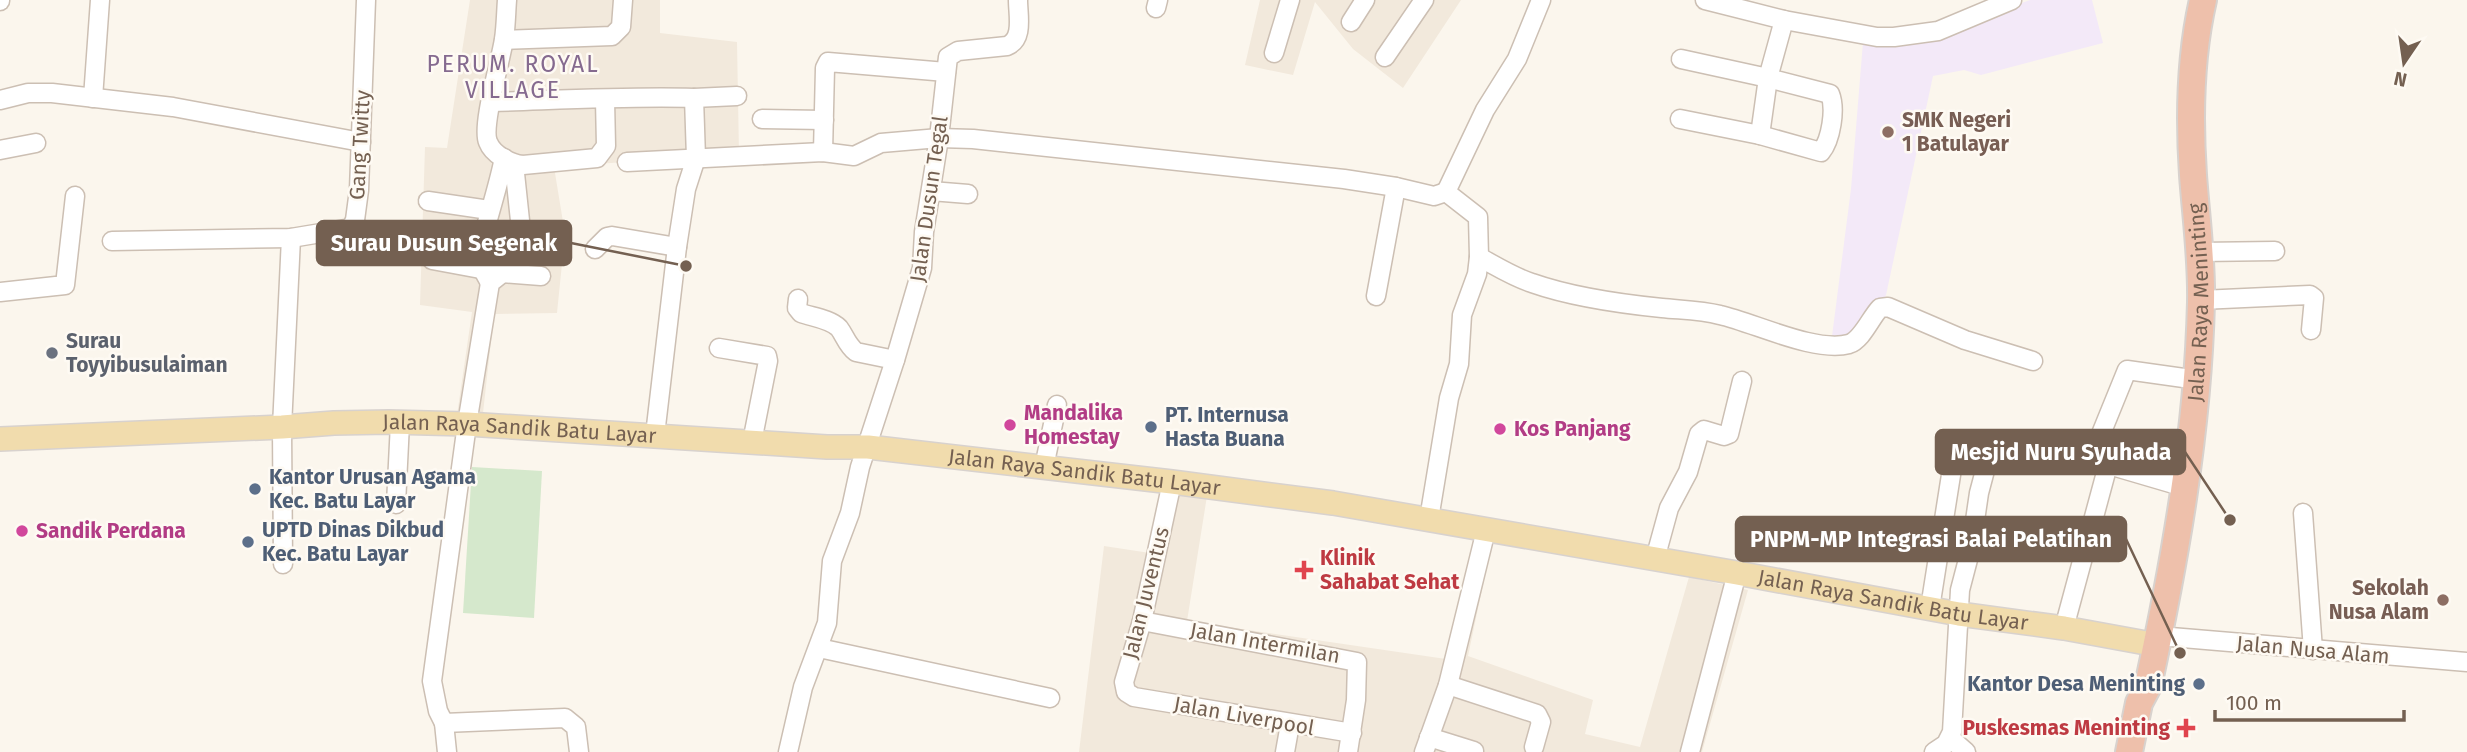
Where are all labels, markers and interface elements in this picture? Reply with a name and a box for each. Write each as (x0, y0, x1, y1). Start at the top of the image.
north arrow (2369, 28, 2439, 98)
district label: PERUM. ROYAL VILLAGE (426, 50, 600, 104)
text: N (2392, 66, 2409, 92)
street label: Gang Twitty (344, 89, 376, 201)
place label: SMK Negeri 1 Batulayar (1902, 107, 2011, 157)
street label: Jalan Dusun Tegal (904, 114, 954, 284)
marker: SMK Negeri 1 Batulayar (1880, 124, 1896, 140)
street label: Jalan Raya Meninting (2182, 202, 2214, 403)
callout: Surau Dusun Segenak (317, 221, 571, 265)
text: Surau Dusun Segenak (331, 229, 557, 257)
place label: Surau Toyyibusulaiman (66, 328, 228, 378)
marker: Surau Toyyibusulaiman (44, 345, 60, 361)
place label: Mandalika Homestay (1024, 400, 1123, 450)
place label: PT. Internusa Hasta Buana (1165, 402, 1289, 452)
street label: Jalan Raya Sandik Batu Layar (382, 409, 657, 449)
place label: Kos Panjang (1514, 416, 1631, 442)
marker: Mandalika Homestay (1002, 417, 1018, 433)
marker: PT. Internusa Hasta Buana (1143, 419, 1159, 435)
marker: Kos Panjang (1492, 421, 1508, 437)
callout: Mesjid Nuru Syuhada (1936, 430, 2185, 474)
text: Mesjid Nuru Syuhada (1951, 438, 2171, 466)
street label: Jalan Raya Sandik Batu Layar (947, 443, 1222, 501)
place label: Kantor Urusan Agama Kec. Batu Layar (269, 464, 476, 514)
marker: Kantor Urusan Agama Kec. Batu Layar (247, 481, 263, 497)
place label: UPTD Dinas Dikbud Kec. Batu Layar (262, 517, 444, 567)
callout: PNPM-MP Integrasi Balai Pelatihan (1736, 517, 2126, 561)
place label: Sandik Perdana (36, 518, 186, 544)
marker: Sandik Perdana (14, 523, 30, 539)
street label: Jalan Juventus (1117, 524, 1175, 662)
text: PNPM-MP Integrasi Balai Pelatihan (1750, 525, 2112, 553)
marker: UPTD Dinas Dikbud Kec. Batu Layar (240, 534, 256, 550)
place label: Klinik Sahabat Sehat (1320, 545, 1460, 595)
marker: Klinik Sahabat Sehat (1294, 560, 1314, 580)
street label: Jalan Raya Sandik Batu Layar (1756, 564, 2030, 636)
place label: Sekolah Nusa Alam (2329, 575, 2429, 625)
marker: Sekolah Nusa Alam (2435, 592, 2451, 608)
street label: Jalan Intermilan (1188, 617, 1342, 669)
street label: Jalan Nusa Alam (2235, 630, 2391, 670)
place label: Kantor Desa Meninting (1967, 671, 2185, 697)
marker: Kantor Desa Meninting (2191, 676, 2207, 692)
scale bar (2215, 678, 2404, 722)
text: 100 m (2226, 690, 2282, 716)
street label: Jalan Liverpool (1172, 691, 1316, 741)
place label: Puskesmas Meninting (1963, 715, 2170, 741)
marker: Puskesmas Meninting (2176, 718, 2196, 738)

